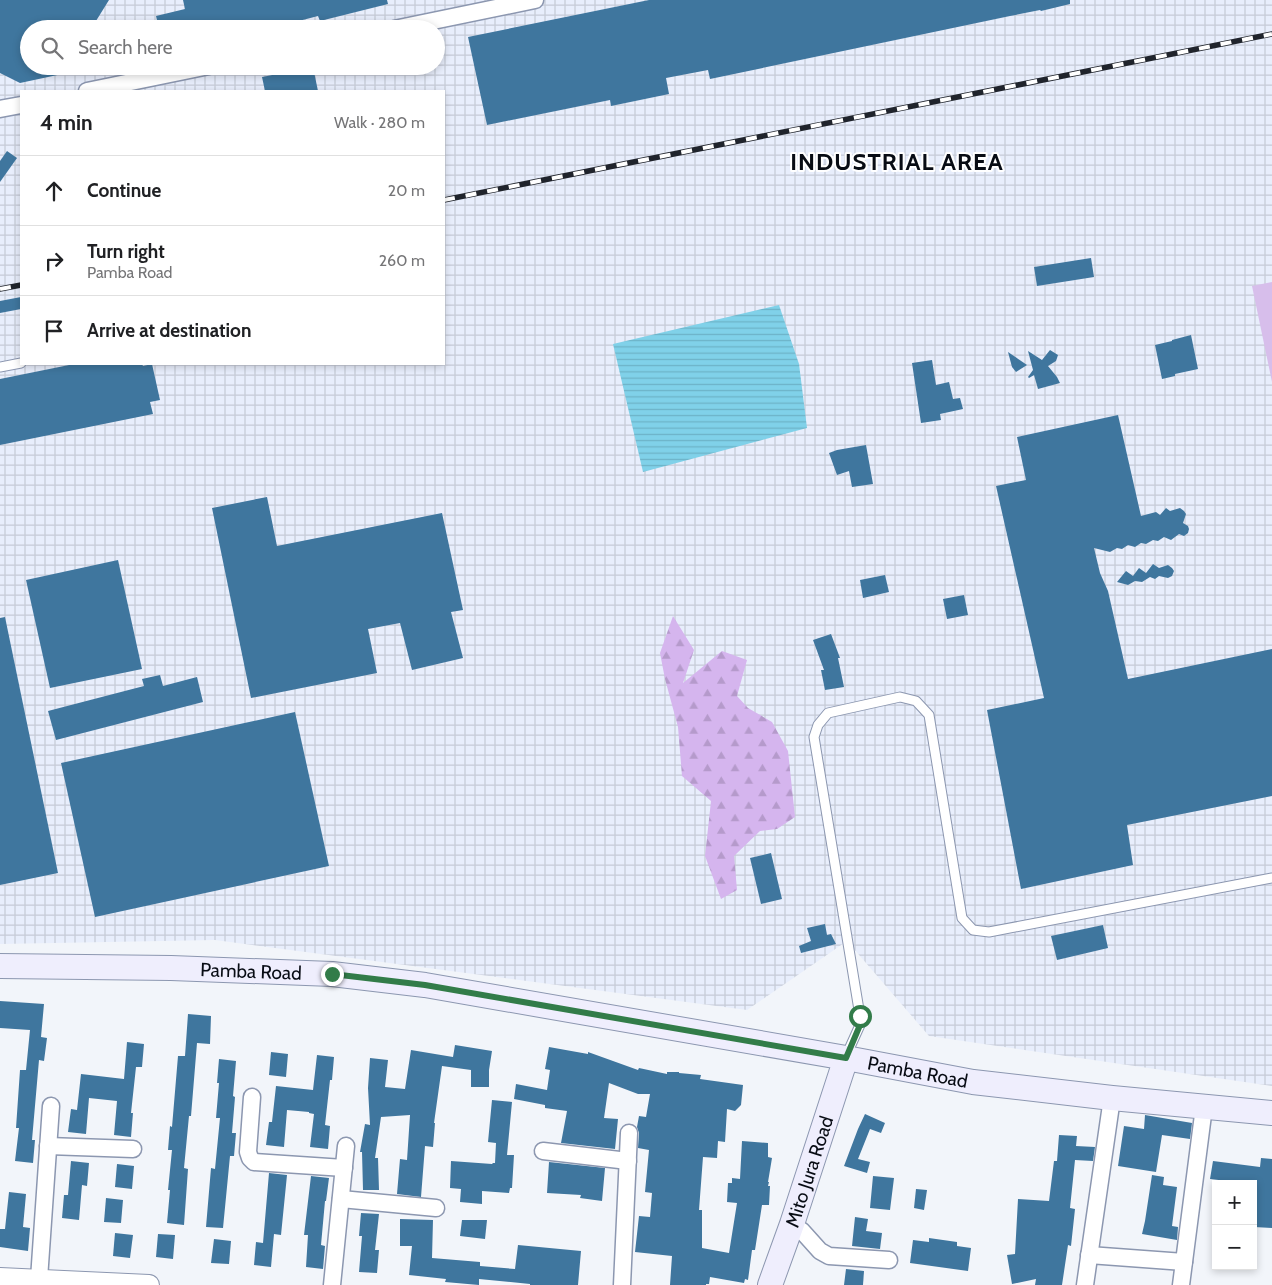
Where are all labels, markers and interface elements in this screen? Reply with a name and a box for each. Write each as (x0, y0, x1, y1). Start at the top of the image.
search box (20, 20, 445, 75)
icon: search (38, 34, 66, 62)
text: Search here (78, 36, 172, 59)
text: 4 min (40, 110, 93, 135)
text: Walk · 280 m (334, 113, 425, 132)
district label: INDUSTRIAL AREA (790, 147, 1004, 176)
icon: ahead (40, 177, 68, 205)
text: Continue (87, 179, 161, 202)
text: 20 m (388, 181, 425, 200)
text: Turn right (87, 240, 165, 263)
icon: right (40, 247, 68, 275)
text: 260 m (379, 251, 425, 270)
text: Pamba Road (87, 263, 173, 282)
icon: arrive (40, 317, 68, 345)
text: Arrive at destination (87, 319, 251, 342)
street label: Pamba Road (200, 958, 302, 985)
route end (321, 963, 344, 986)
route start (849, 1005, 872, 1028)
street label: Pamba Road (866, 1051, 970, 1093)
street label: Mito Jura Road (781, 1113, 838, 1230)
map controls (1212, 1180, 1257, 1270)
button: + (1212, 1180, 1257, 1225)
button: − (1212, 1225, 1257, 1270)

